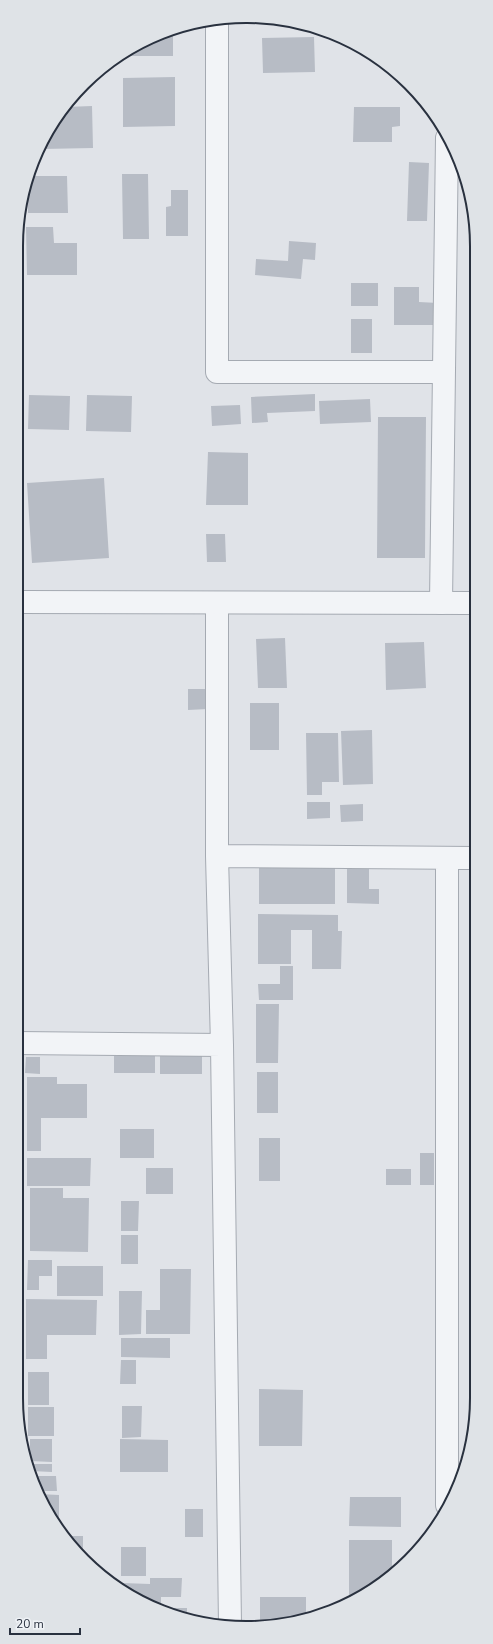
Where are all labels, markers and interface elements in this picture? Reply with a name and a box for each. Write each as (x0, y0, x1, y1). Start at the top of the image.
scale bar (10, 1610, 80, 1636)
text: 20 m (16, 1616, 44, 1632)

